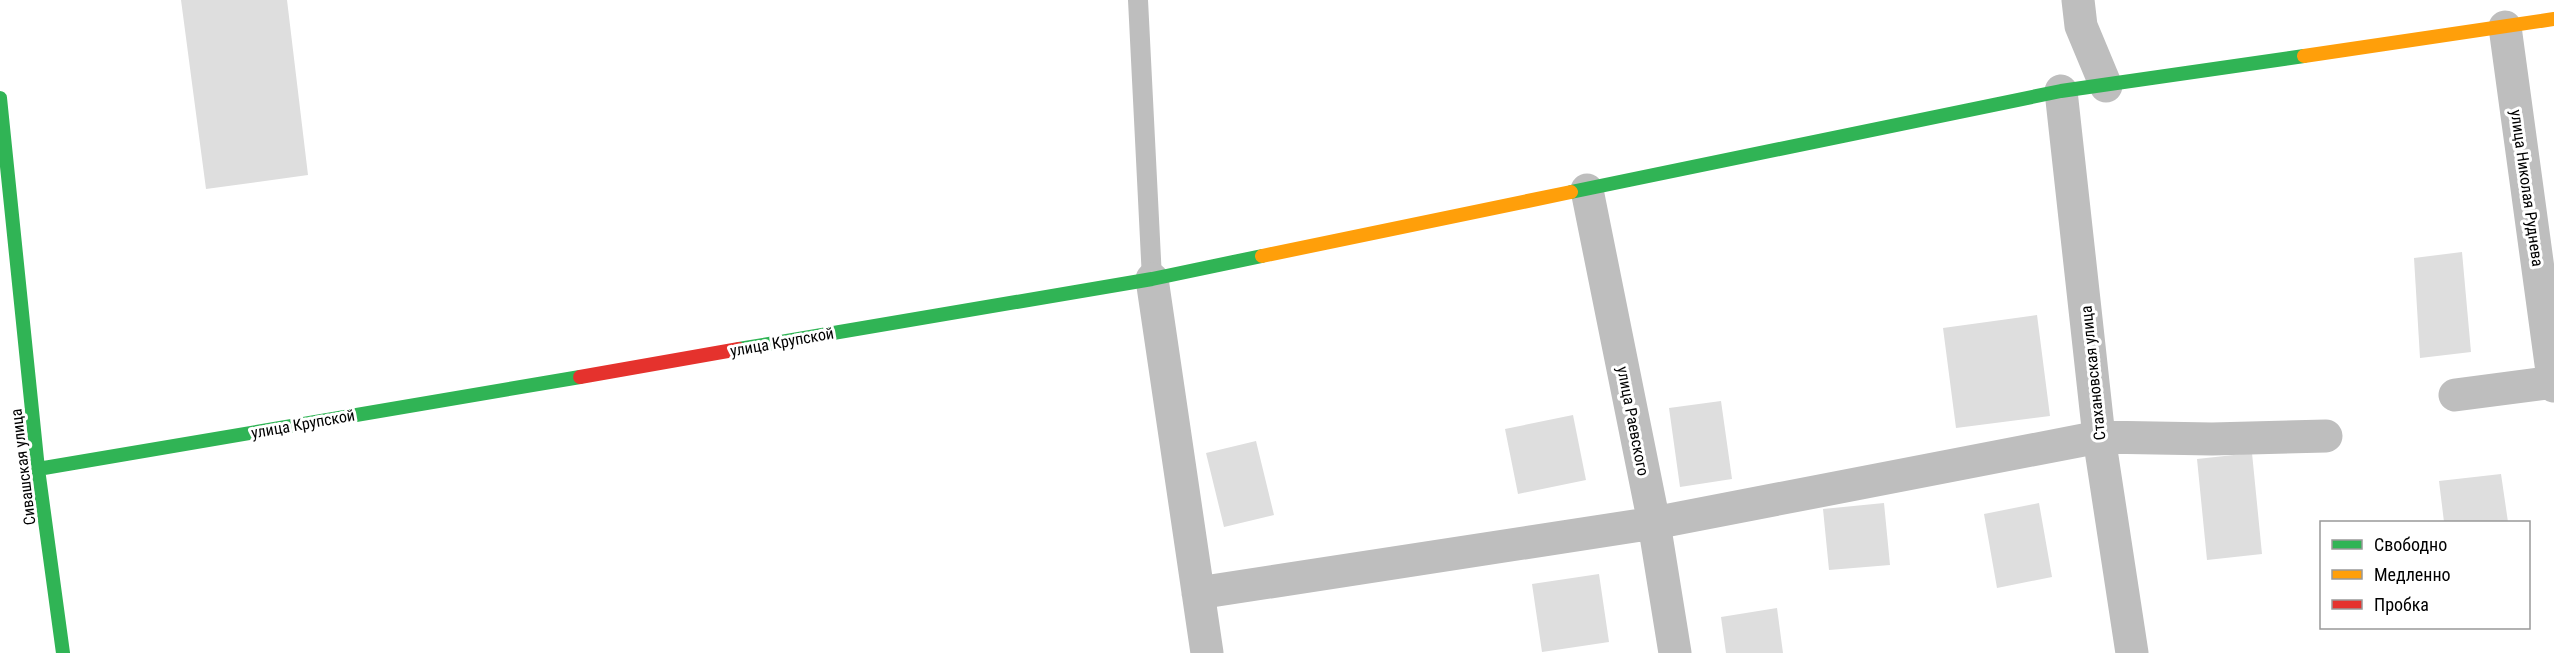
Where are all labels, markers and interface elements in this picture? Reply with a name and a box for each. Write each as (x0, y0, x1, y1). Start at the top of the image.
street label: улица Николая Руднева (2507, 108, 2547, 268)
street label: Стахановская улица (2076, 305, 2110, 441)
street label: улица Крупской (729, 324, 835, 360)
street label: улица Раевского (1613, 365, 1653, 477)
street label: улица Крупской (250, 406, 356, 442)
street label: Сивашская улица (6, 408, 40, 526)
legend (2320, 521, 2530, 629)
text: Свободно (2374, 534, 2447, 555)
text: Медленно (2374, 564, 2451, 585)
text: Пробка (2374, 594, 2429, 615)

